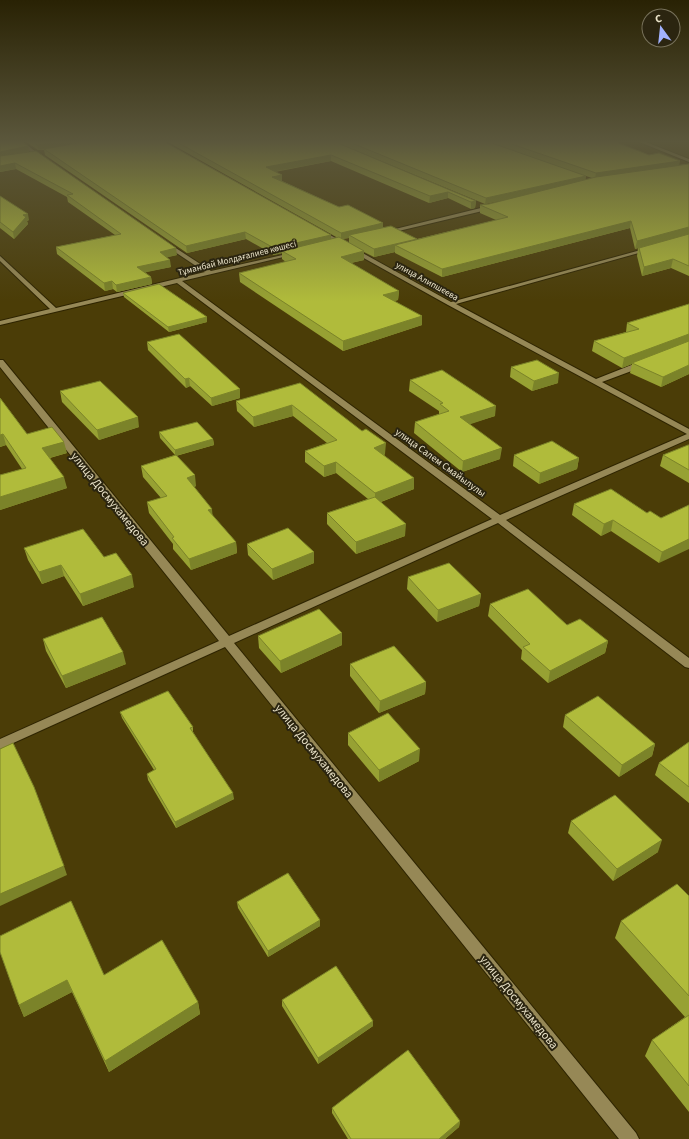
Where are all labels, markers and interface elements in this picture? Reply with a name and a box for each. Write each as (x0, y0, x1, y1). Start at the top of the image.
north arrow (641, 8, 681, 48)
text: С (654, 11, 664, 27)
street label: Тұманбай Молдағалиев көшесі (177, 238, 298, 279)
street label: улица Алипшеева (393, 259, 461, 304)
street label: улица Салем Смайылулы (392, 425, 489, 501)
street label: улица Досмухамедова (66, 449, 153, 550)
street label: улица Досмухамедова (270, 701, 357, 802)
street label: улица Досмухамедова (475, 952, 562, 1053)

